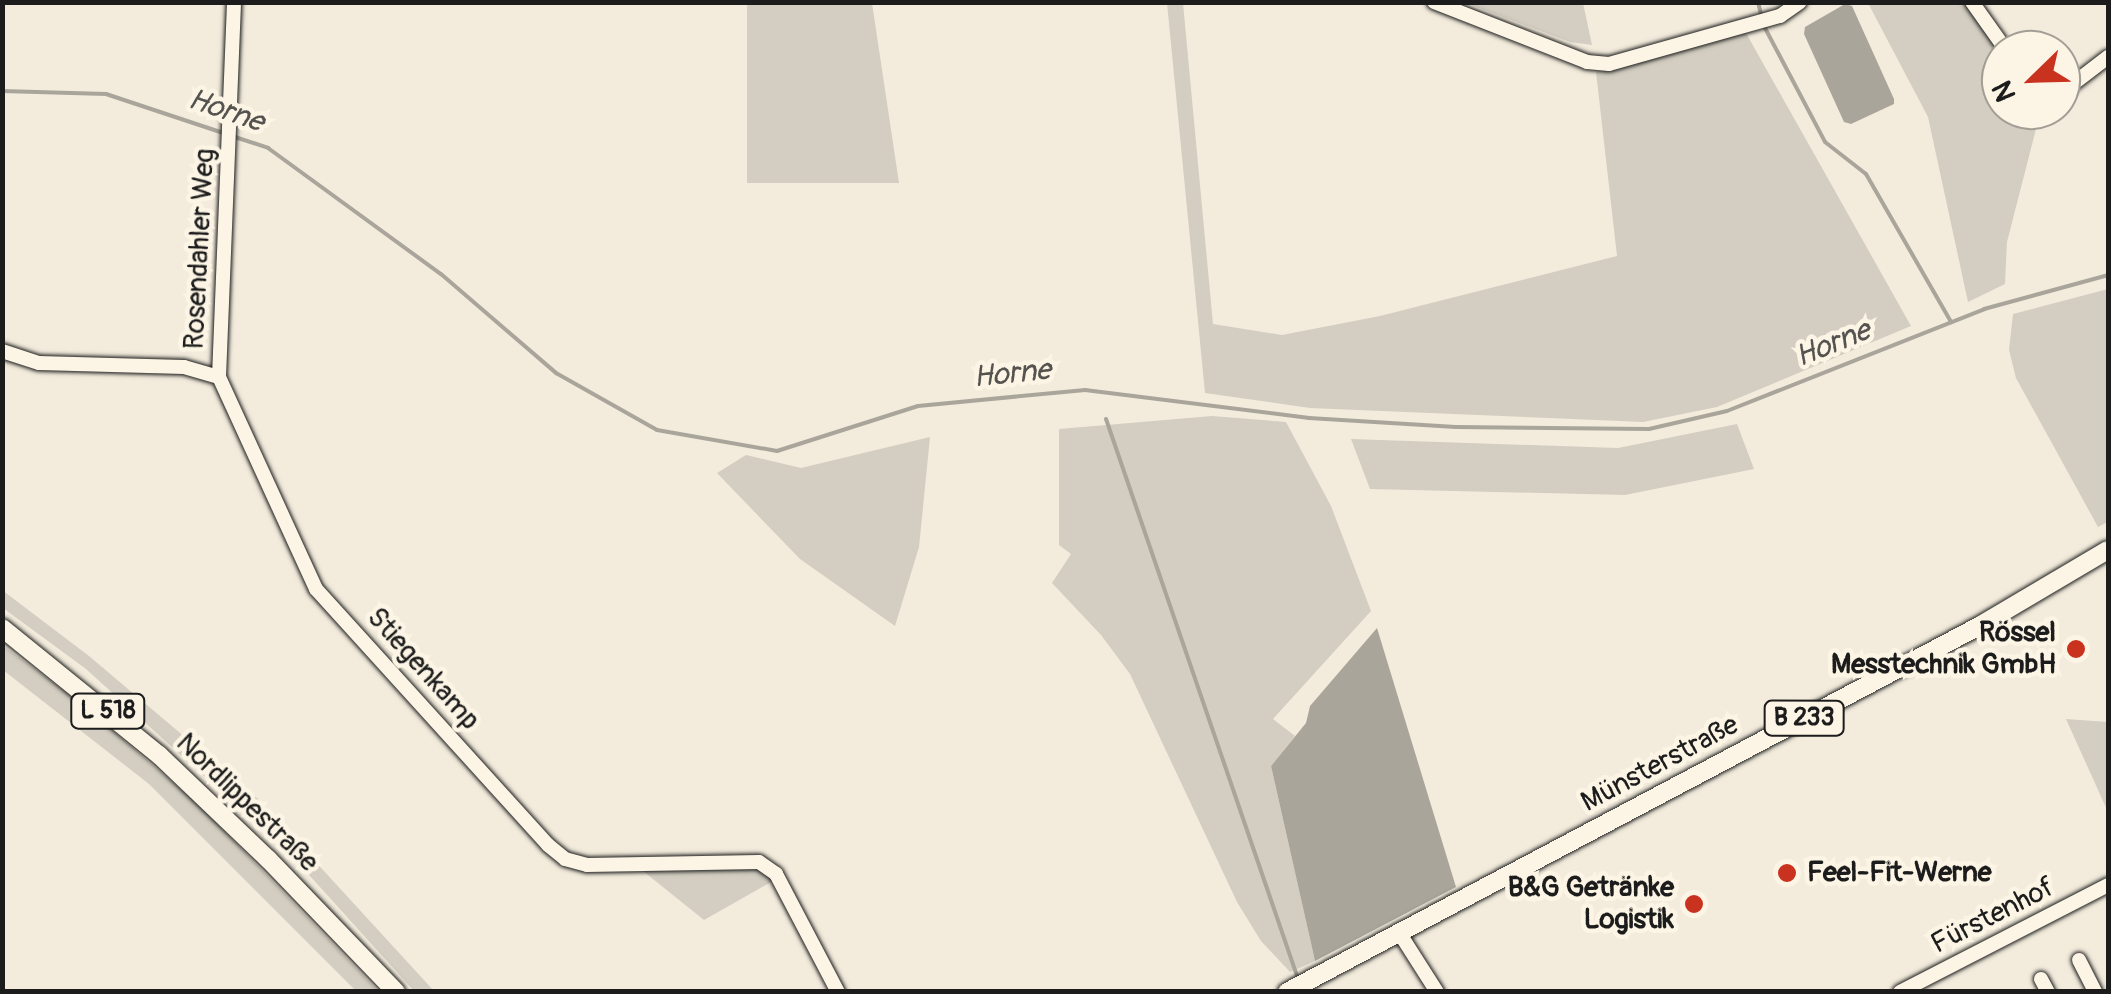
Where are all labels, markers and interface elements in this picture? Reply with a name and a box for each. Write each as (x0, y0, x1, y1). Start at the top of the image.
north arrow (1981, 30, 2081, 130)
text: N (1985, 76, 2025, 107)
water label: Horne (183, 81, 269, 141)
street label: Rosendahler Weg (178, 148, 222, 350)
water label: Horne (1790, 313, 1876, 375)
water label: Horne (972, 352, 1052, 396)
street label: Stiegenkamp (360, 601, 486, 737)
place label: Rössel Messtechnik GmbH (1831, 616, 2056, 682)
marker: Rössel Messtechnik GmbH (2065, 638, 2087, 660)
road number: L 518 (68, 691, 148, 731)
road number: B 233 (1762, 698, 1846, 738)
street label: Münsterstraße (1576, 708, 1744, 820)
street label: Nordlippestraße (169, 727, 325, 879)
place label: Feel-Fit-Werne (1807, 856, 1992, 890)
marker: Feel-Fit-Werne (1776, 862, 1798, 884)
place label: B&G Getränke Logistik (1508, 871, 1674, 937)
street label: Fürstenhof (1926, 871, 2060, 961)
marker: B&G Getränke Logistik (1683, 893, 1705, 915)

